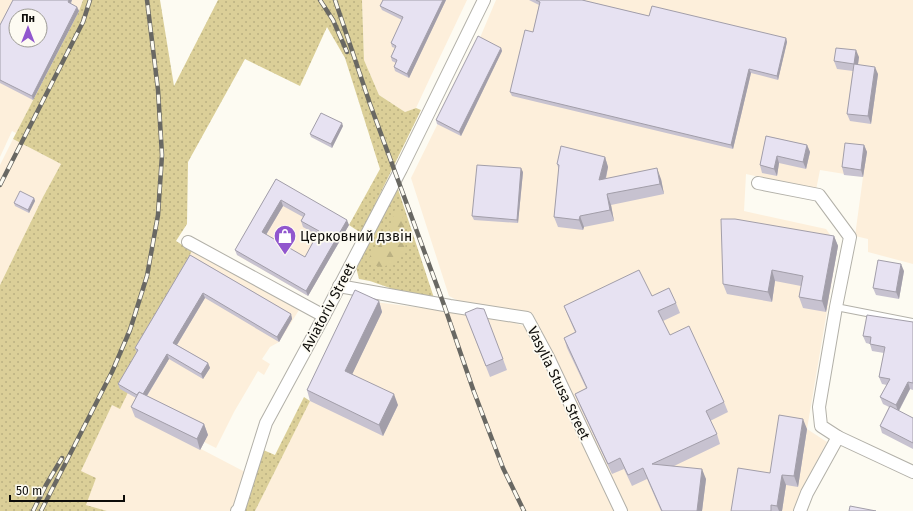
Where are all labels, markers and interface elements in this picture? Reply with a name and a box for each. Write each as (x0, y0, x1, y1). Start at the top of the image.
north arrow (8, 8, 48, 48)
text: Пн (21, 12, 35, 25)
shop icon: Церковний дзвін (272, 223, 298, 256)
place label: Церковний дзвін (300, 228, 412, 245)
street label: Aviatoriv Street (298, 259, 359, 354)
street label: Vasylia Stusa Street (524, 324, 594, 443)
scale bar (10, 477, 124, 503)
text: 50 m (16, 484, 42, 498)

